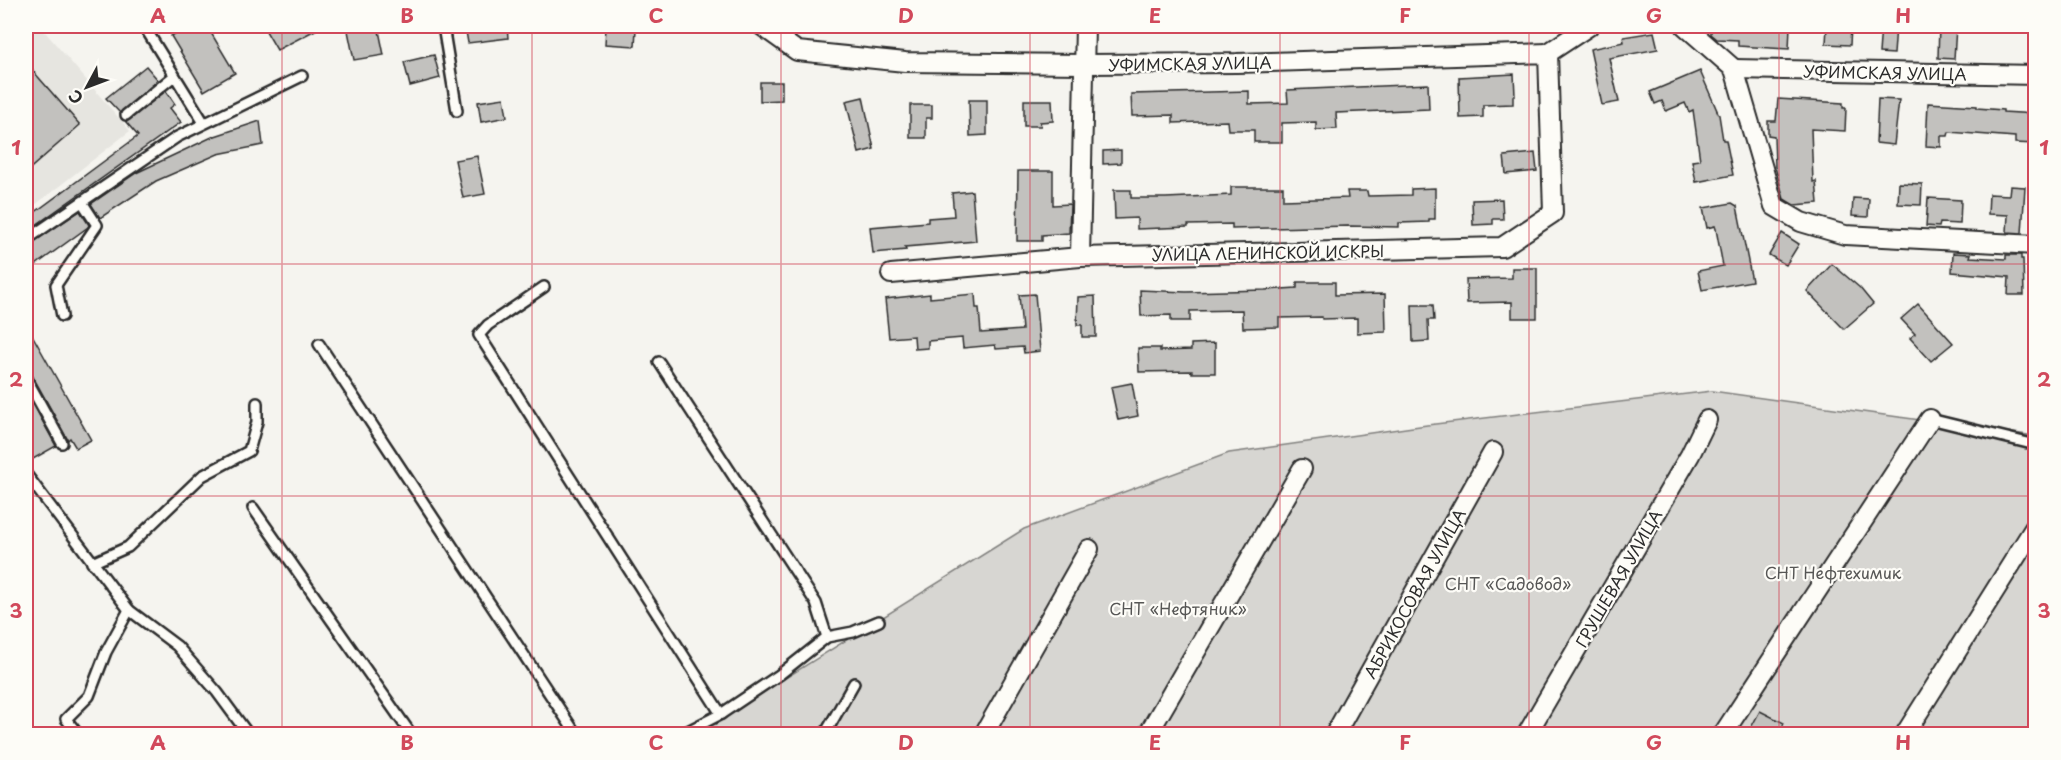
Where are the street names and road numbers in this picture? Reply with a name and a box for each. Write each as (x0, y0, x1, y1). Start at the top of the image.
street label: УФИМСКАЯ УЛИЦА (1108, 50, 1272, 76)
street label: УФИМСКАЯ УЛИЦА (1803, 59, 1967, 85)
street label: УЛИЦА ЛЕНИНСКОЙ ИСКРЫ (1152, 238, 1384, 266)
street label: АБРИКОСОВАЯ УЛИЦА (1357, 504, 1471, 682)
street label: ГРУШЕВАЯ УЛИЦА (1569, 505, 1667, 651)

